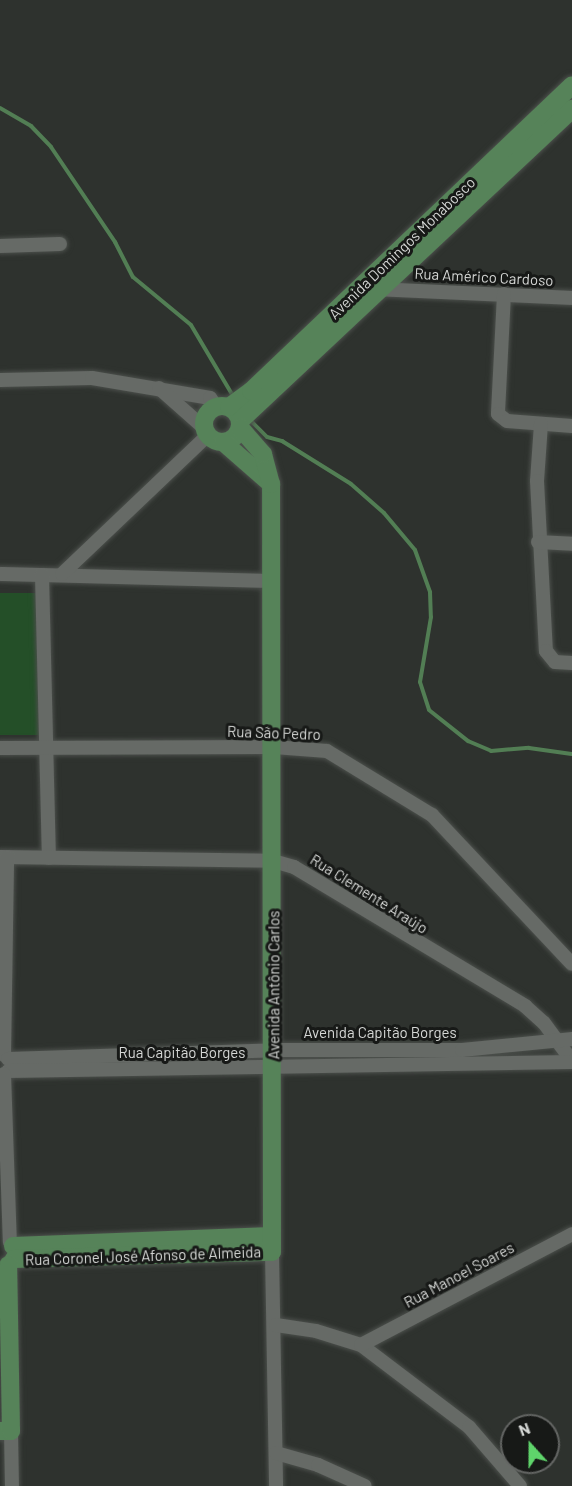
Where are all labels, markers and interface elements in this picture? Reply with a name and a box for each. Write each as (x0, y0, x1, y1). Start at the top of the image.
street label: Avenida Domingos Monabosco (325, 173, 479, 323)
street label: Rua Américo Cardoso (414, 264, 554, 290)
street label: Rua São Pedro (227, 722, 321, 744)
street label: Rua Clemente Araújo (307, 851, 431, 937)
street label: Avenida Antônio Carlos (265, 911, 283, 1059)
street label: Avenida Capitão Borges (303, 1024, 457, 1042)
street label: Rua Capitão Borges (119, 1044, 245, 1062)
street label: Rua Manoel Soares (401, 1238, 517, 1312)
street label: Rua Coronel José Afonso de Almeida (25, 1243, 261, 1269)
north arrow (500, 1414, 560, 1474)
text: N (516, 1418, 532, 1439)

